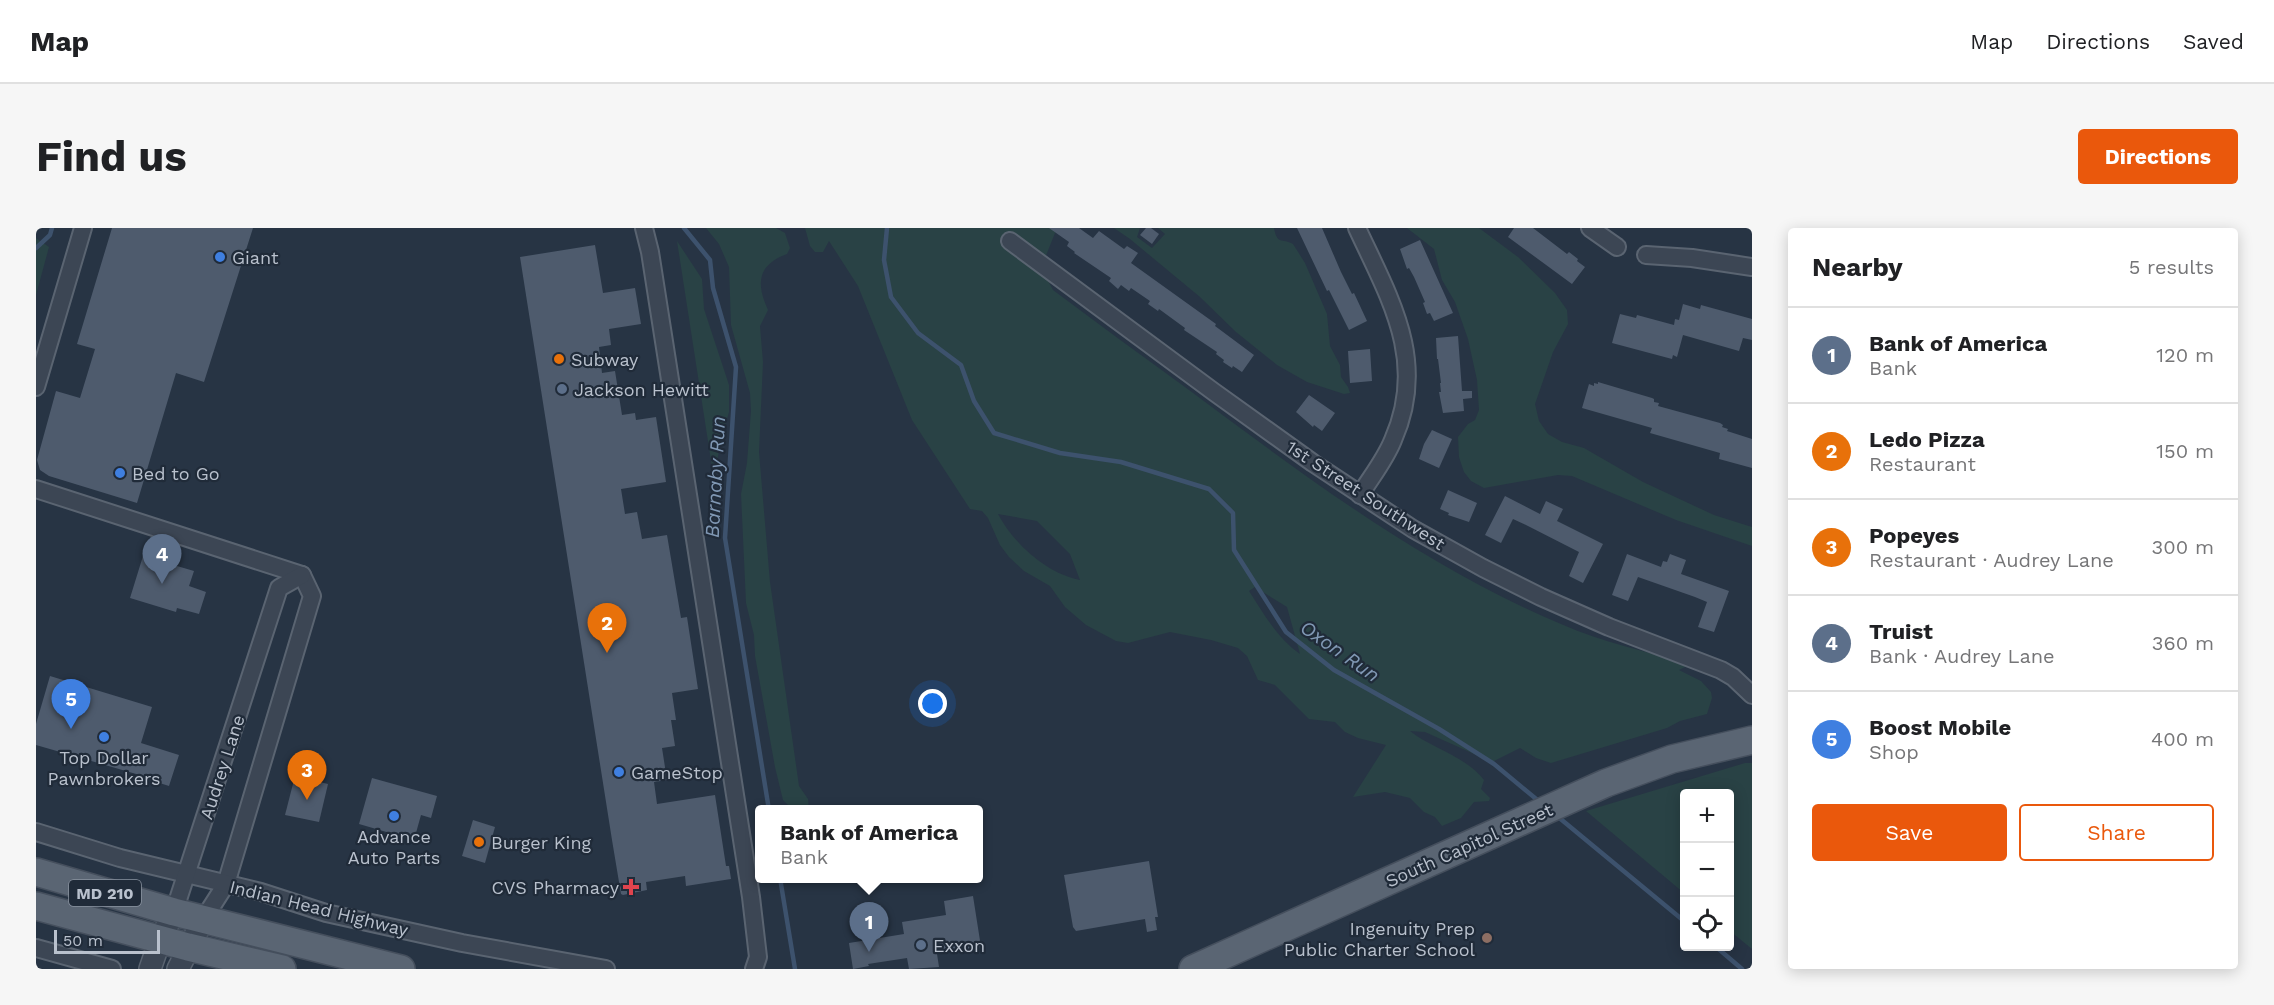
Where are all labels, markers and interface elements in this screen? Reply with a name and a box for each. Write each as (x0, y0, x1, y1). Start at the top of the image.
text: Map (30, 25, 89, 58)
text: Map (1970, 29, 2013, 54)
text: Directions (2046, 29, 2150, 54)
text: Saved (2183, 29, 2244, 54)
button: Directions (2078, 129, 2238, 184)
text: Find us (36, 132, 187, 181)
place label: Giant (232, 247, 279, 268)
marker: Giant (213, 250, 227, 264)
text: Nearby (1812, 252, 1903, 282)
text: 5 results (2129, 255, 2214, 279)
text: Bank of America (1869, 331, 2047, 356)
text: 1 (1827, 343, 1836, 367)
text: 120 m (2156, 343, 2214, 367)
place label: Subway (571, 349, 639, 370)
marker: Subway (552, 352, 566, 366)
text: Bank (1869, 356, 1917, 380)
place label: Jackson Hewitt (574, 379, 709, 400)
marker: Jackson Hewitt (555, 382, 569, 396)
water label: Barnaby Run (700, 416, 730, 538)
text: Ledo Pizza (1869, 427, 1985, 452)
street label: 1st Street Southwest (1283, 436, 1450, 554)
text: 2 (1826, 439, 1837, 463)
text: 150 m (2156, 439, 2214, 463)
text: Restaurant (1869, 452, 1976, 476)
place label: Bed to Go (132, 463, 220, 484)
marker: Bed to Go (113, 466, 127, 480)
text: Popeyes (1869, 523, 1959, 548)
pin: 4 (142, 534, 182, 584)
text: 3 (1826, 535, 1837, 559)
text: 300 m (2152, 535, 2214, 559)
text: Restaurant · Audrey Lane (1869, 548, 2114, 572)
pin: 2 (588, 604, 626, 653)
water label: Oxon Run (1296, 615, 1384, 687)
text: Truist (1869, 619, 1933, 644)
text: 4 (1825, 631, 1838, 655)
text: 360 m (2152, 631, 2214, 655)
text: Bank · Audrey Lane (1869, 644, 2055, 668)
pin: 5 (51, 680, 90, 729)
your location (918, 689, 947, 718)
street label: Audrey Lane (195, 712, 249, 822)
text: Boost Mobile (1869, 715, 2011, 740)
text: 5 (1826, 727, 1837, 751)
text: 400 m (2151, 727, 2214, 751)
marker: Top Dollar Pawnbrokers (97, 730, 111, 744)
text: Shop (1869, 740, 1919, 764)
place label: Top Dollar Pawnbrokers (47, 747, 161, 789)
pin: 3 (288, 750, 326, 800)
place label: GameStop (631, 762, 723, 783)
marker: GameStop (612, 765, 626, 779)
map controls (1680, 789, 1734, 951)
button: + (1680, 789, 1734, 843)
street label: South Capitol Street (1382, 799, 1556, 891)
button: Save (1812, 804, 2007, 861)
button: Share (2019, 804, 2214, 861)
popup (755, 805, 983, 883)
marker: Advance Auto Parts (387, 809, 401, 823)
text: Bank of America (780, 820, 958, 845)
place label: Advance Auto Parts (348, 826, 440, 868)
place label: Burger King (491, 832, 592, 853)
marker: Burger King (472, 835, 486, 849)
button: − (1680, 843, 1734, 897)
text: Bank (780, 845, 828, 869)
street label: Indian Head Highway (227, 876, 411, 941)
place label: CVS Pharmacy (492, 877, 620, 898)
road number: MD 210 (69, 880, 141, 906)
marker: CVS Pharmacy (624, 880, 638, 894)
button: locate (1680, 897, 1734, 951)
pin: 1 (850, 902, 888, 952)
place label: Ingenuity Prep Public Charter School (1284, 918, 1475, 960)
scale bar (54, 927, 160, 954)
text: 50 m (63, 931, 103, 950)
marker: Ingenuity Prep Public Charter School (1480, 931, 1494, 945)
place label: Exxon (933, 935, 985, 956)
marker: Exxon (914, 938, 928, 952)

